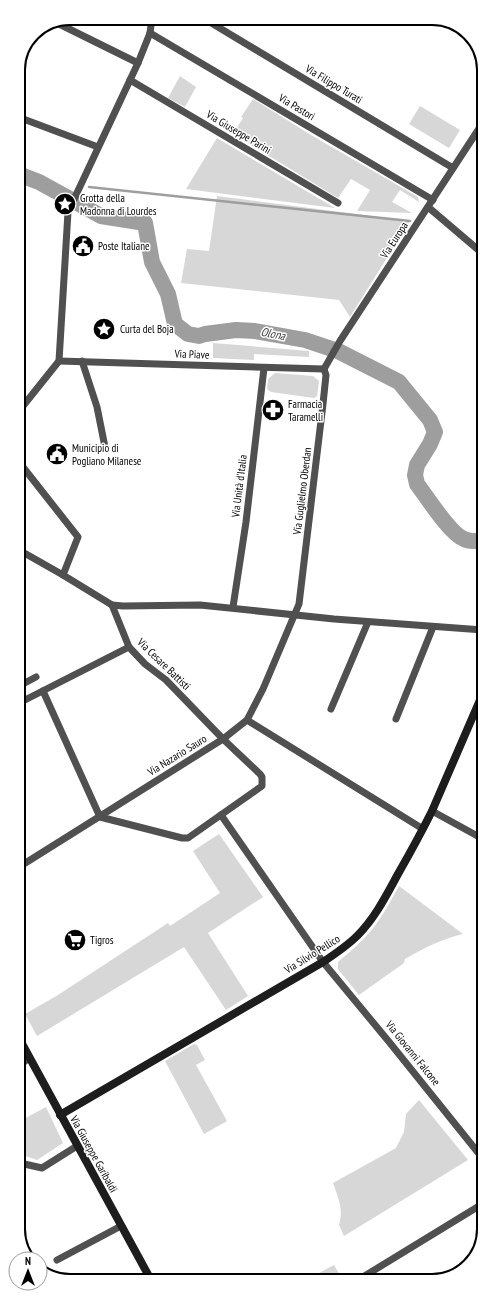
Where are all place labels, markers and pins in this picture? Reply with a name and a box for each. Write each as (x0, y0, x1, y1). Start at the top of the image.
place icon: Grotta della Madonna di Lourdes (52, 191, 78, 217)
place label: Grotta della Madonna di Lourdes (80, 191, 157, 218)
public building icon: Poste Italiane (70, 233, 96, 259)
place label: Poste Italiane (98, 239, 150, 253)
place icon: Curta del Boja (91, 316, 117, 342)
place label: Curta del Boja (120, 322, 174, 336)
pharmacy icon: Farmacia Taramelli (260, 397, 286, 423)
place label: Farmacia Taramelli (288, 397, 323, 424)
public building icon: Municipio di Pogliano Milanese (44, 441, 70, 467)
place label: Municipio di Pogliano Milanese (72, 441, 142, 468)
supermarket icon: Tigros (62, 927, 88, 953)
place label: Tigros (90, 933, 114, 947)

